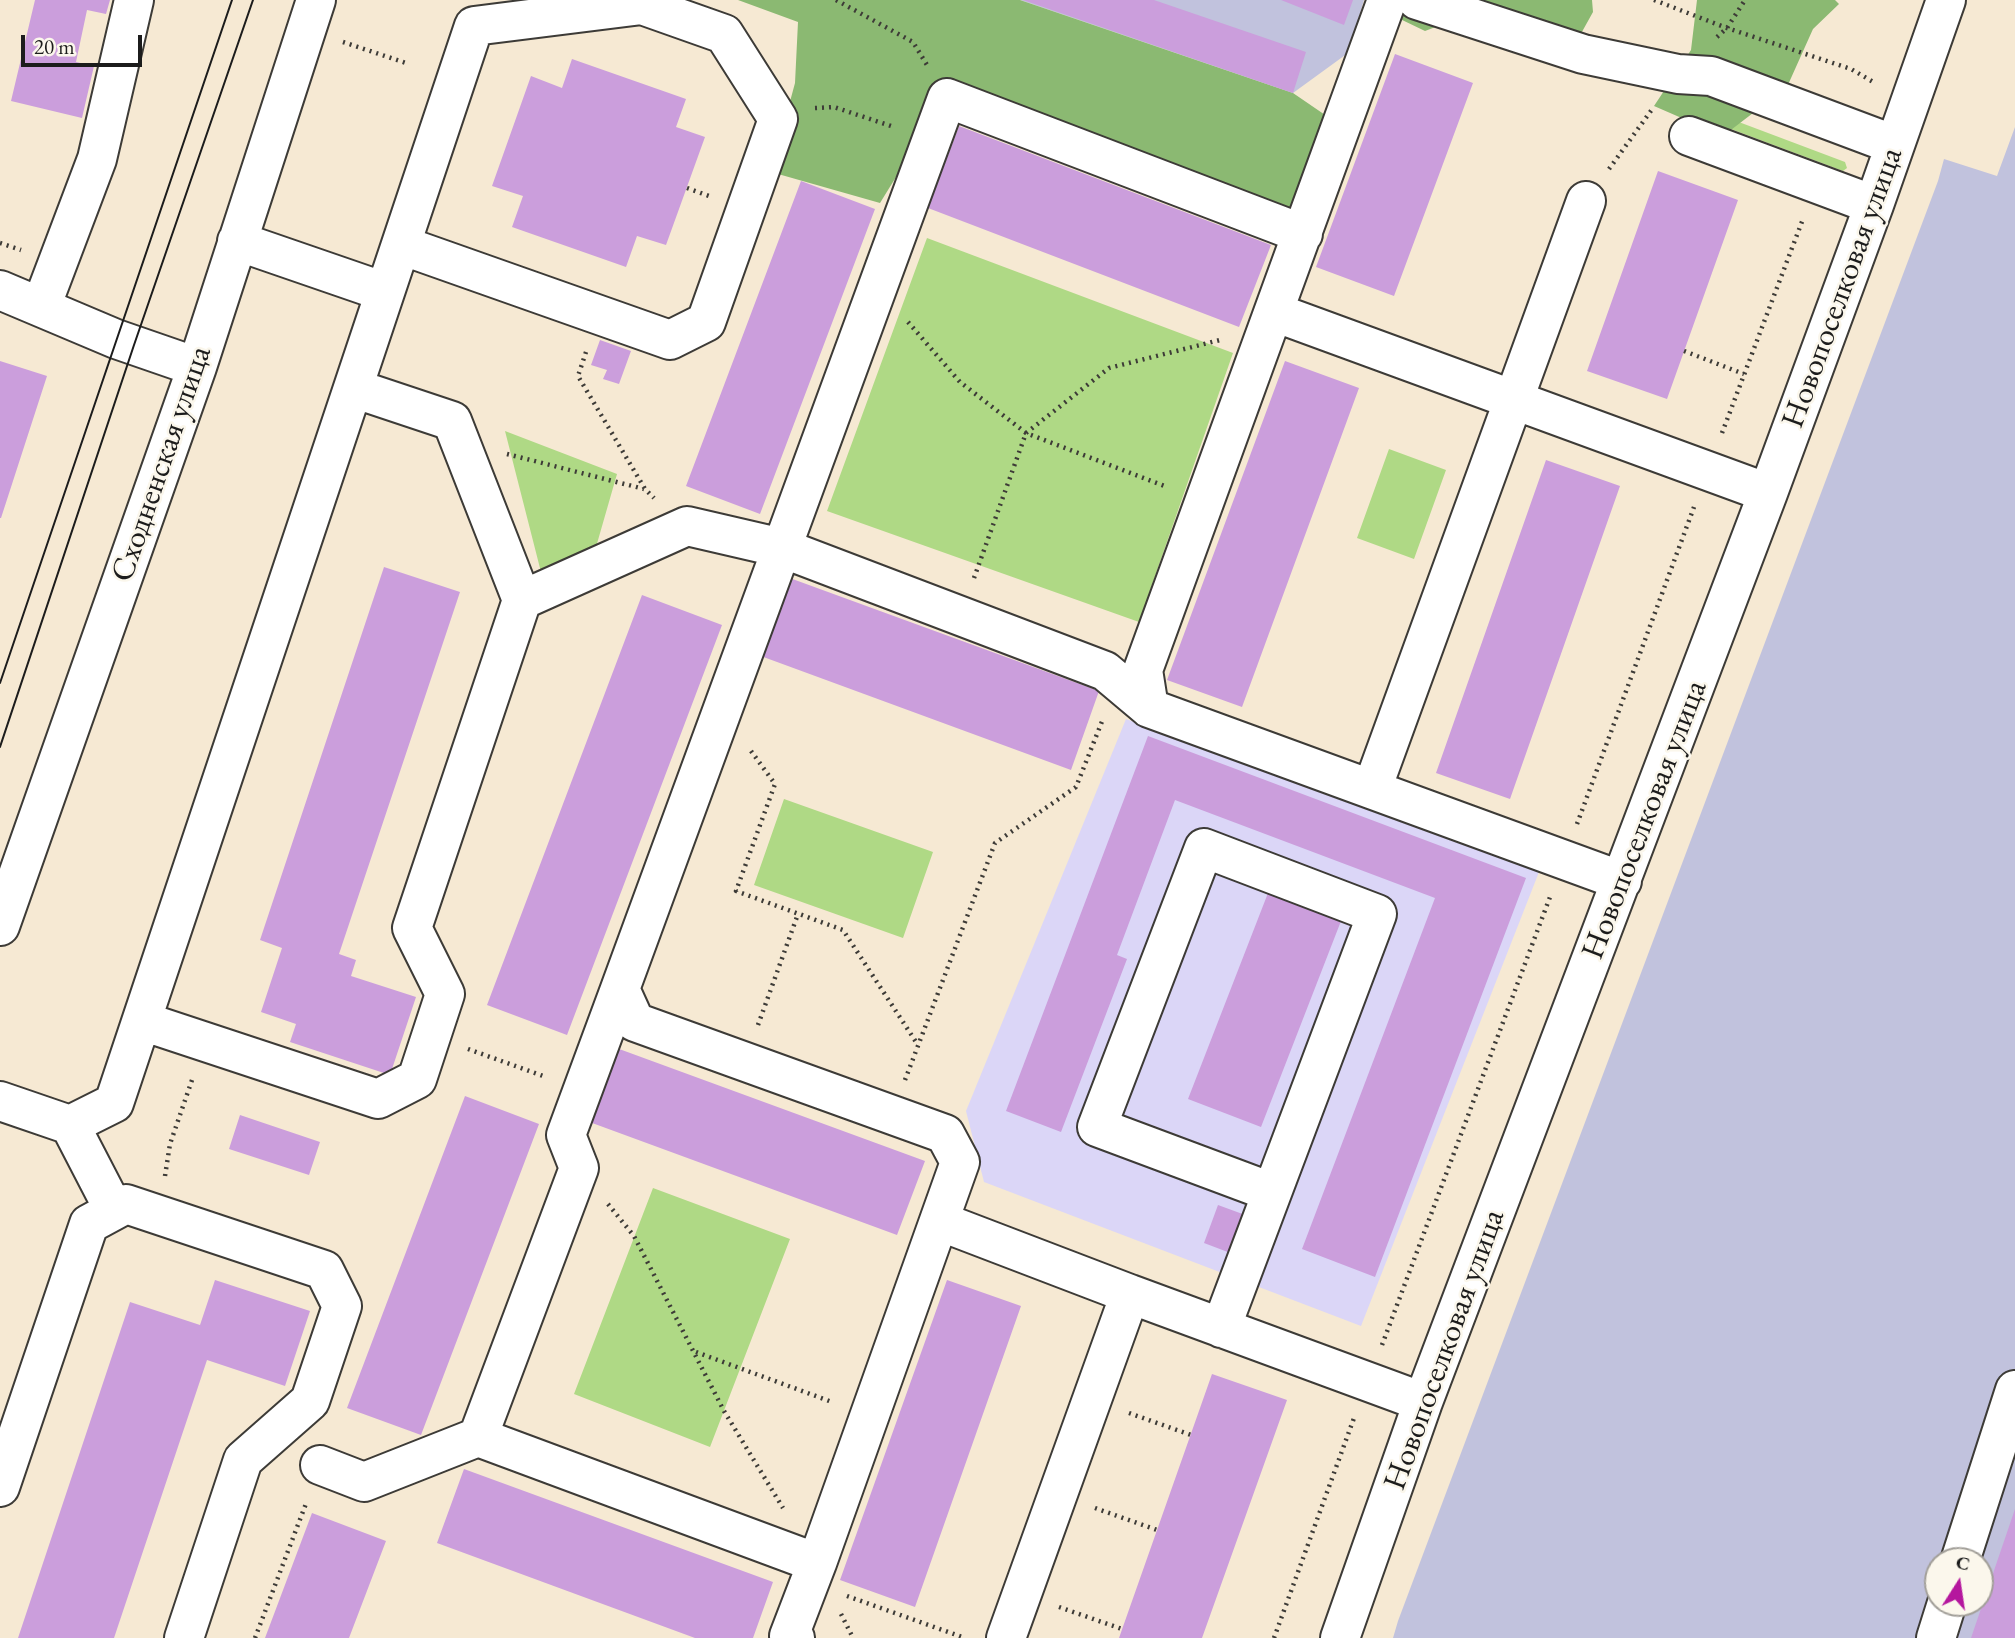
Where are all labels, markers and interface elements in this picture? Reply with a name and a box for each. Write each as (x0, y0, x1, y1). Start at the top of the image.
scale bar (24, 21, 145, 65)
text: 20 m (34, 33, 75, 60)
street label: Новопоселковая улица (1774, 143, 1912, 433)
street label: Сходненская улица (104, 341, 220, 587)
street label: Новопоселковая улица (1574, 675, 1716, 965)
street label: Новопоселковая улица (1376, 1205, 1514, 1495)
north arrow (1924, 1547, 1994, 1617)
text: С (1954, 1549, 1972, 1577)

